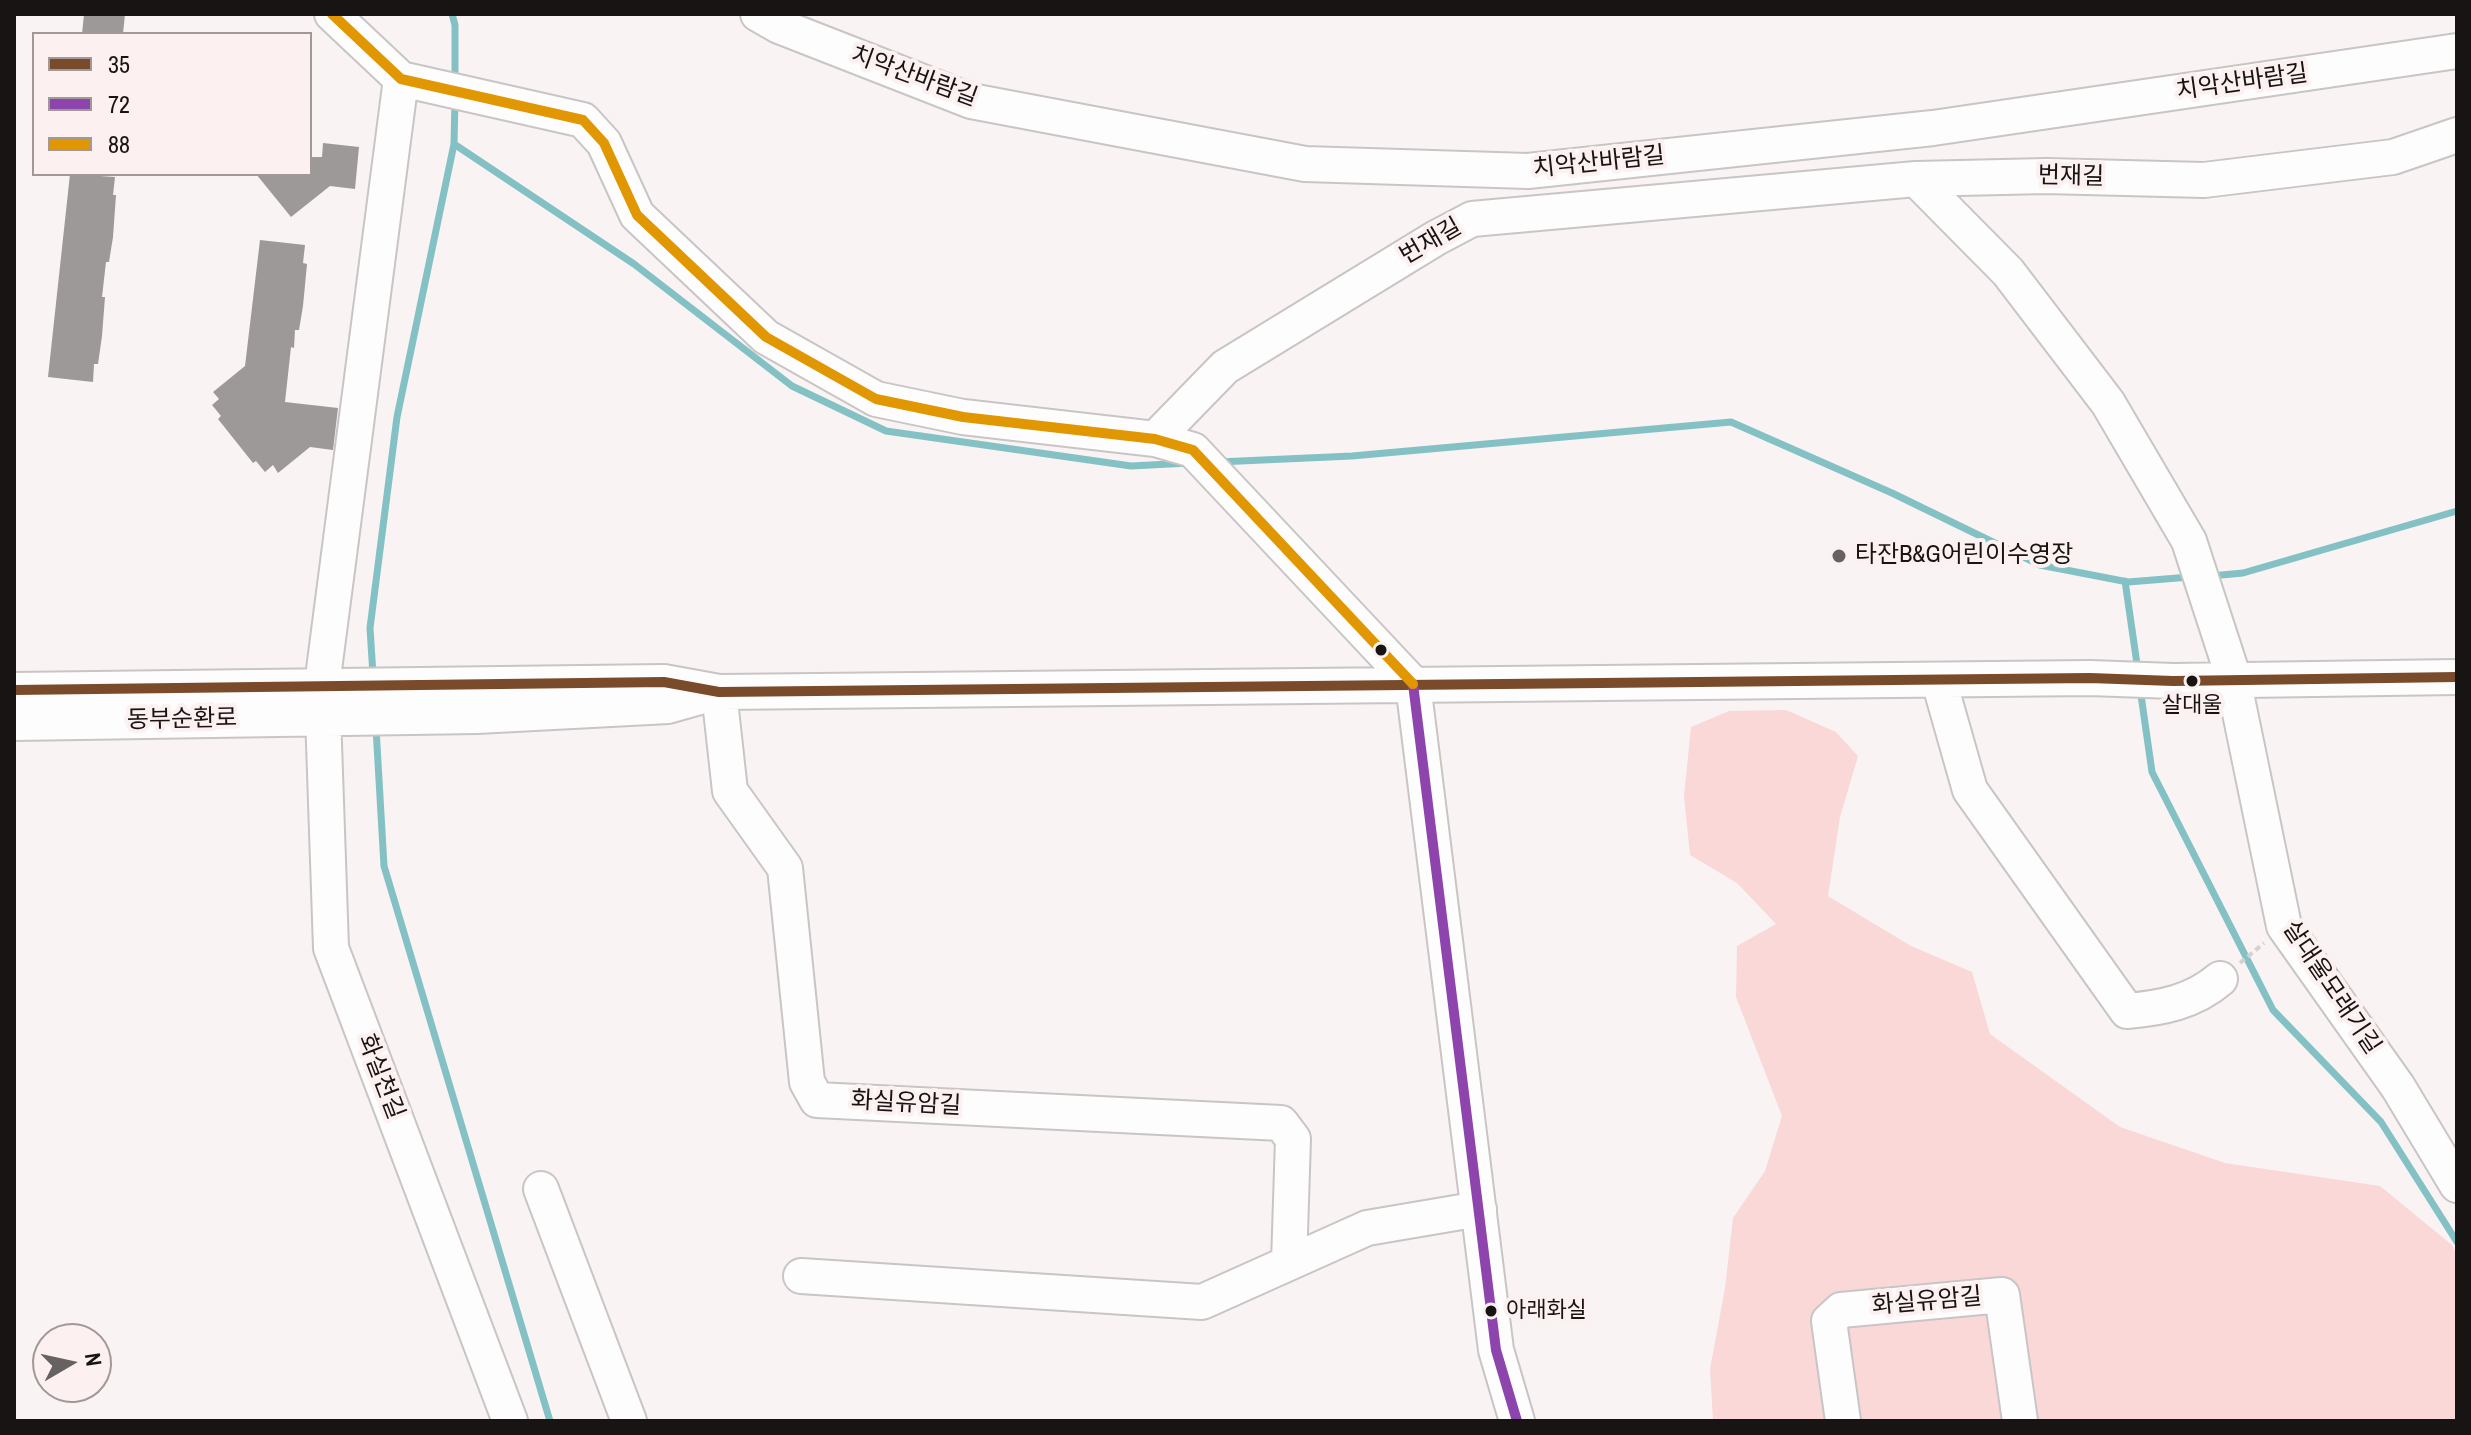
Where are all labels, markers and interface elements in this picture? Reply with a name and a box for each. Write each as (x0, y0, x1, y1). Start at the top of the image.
legend (32, 32, 312, 176)
street label: 치악산바람길 (847, 41, 981, 113)
text: 35 (108, 48, 130, 80)
street label: 치악산바람길 (2174, 60, 2310, 106)
text: 72 (108, 88, 130, 120)
text: 88 (108, 128, 130, 160)
street label: 치악산바람길 (1532, 142, 1666, 184)
street label: 번재길 (2038, 162, 2104, 192)
street label: 번재길 (1395, 213, 1467, 271)
place label: 타잔B&G어린이수영장 (1855, 542, 2073, 570)
marker: 타잔B&G어린이수영장 (1830, 547, 1848, 565)
unlabelled marker (1373, 642, 1389, 658)
marker: 살대울 (2184, 673, 2200, 689)
place label: 살대울 (2162, 693, 2222, 719)
street label: 동부순환로 (127, 705, 237, 735)
street label: 살대울모래기길 (2276, 916, 2386, 1060)
street label: 화실천길 (351, 1031, 409, 1123)
street label: 화실유암길 (850, 1087, 962, 1121)
street label: 화실유암길 (1871, 1283, 1983, 1321)
place label: 아래화실 (1506, 1298, 1587, 1324)
marker: 아래화실 (1483, 1303, 1499, 1319)
north arrow (32, 1323, 112, 1403)
text: N (78, 1351, 110, 1368)

